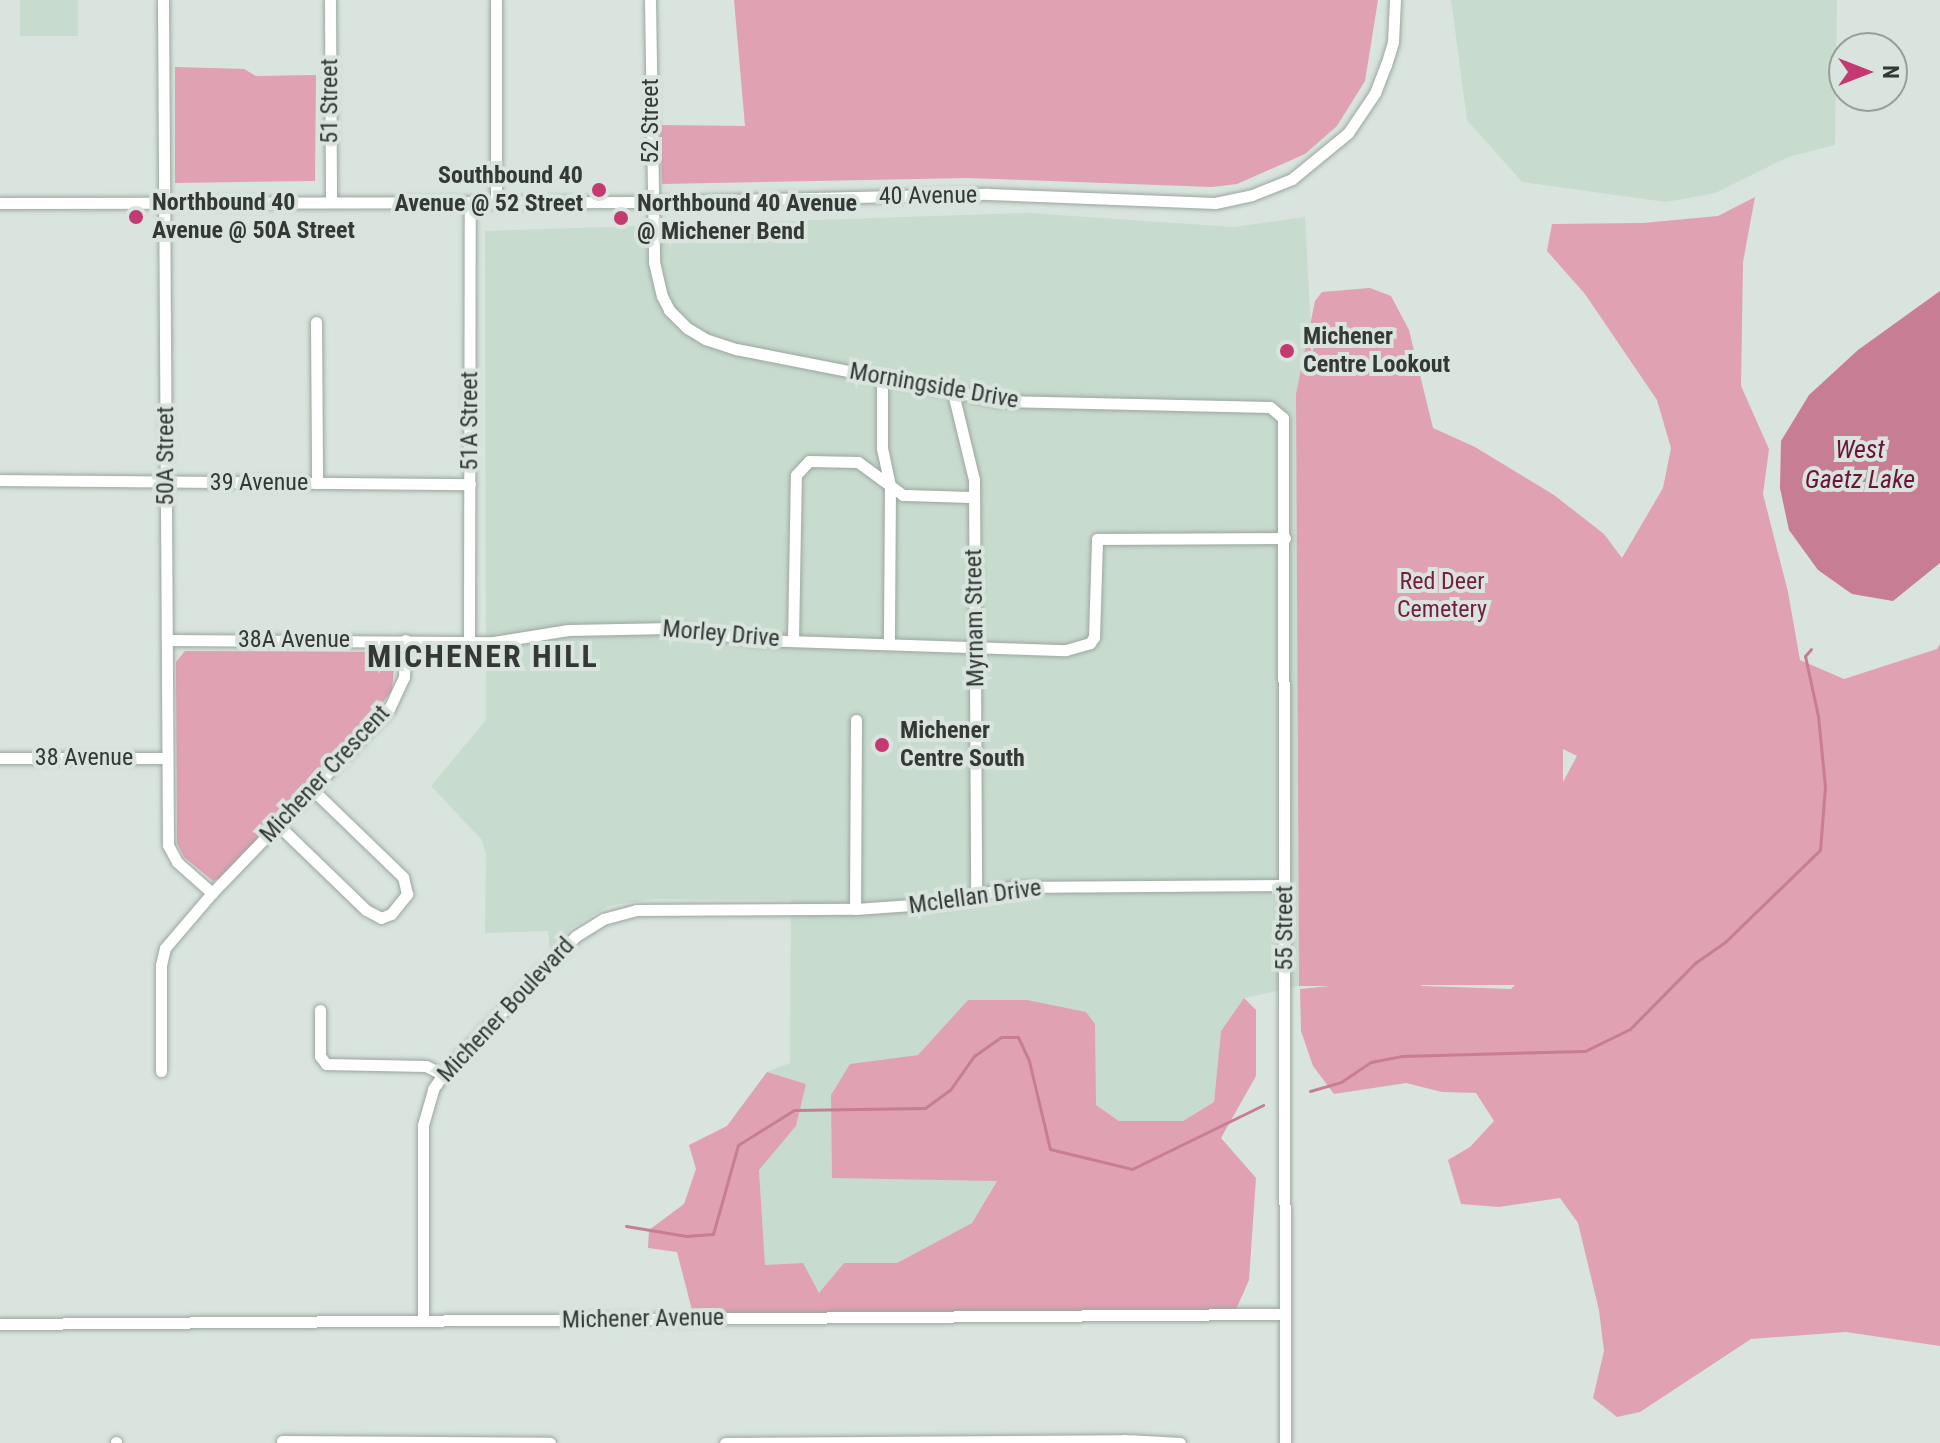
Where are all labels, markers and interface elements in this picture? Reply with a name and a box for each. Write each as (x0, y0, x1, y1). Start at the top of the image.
north arrow (1828, 32, 1908, 112)
street label: 51 Street (316, 58, 344, 144)
text: N (1878, 65, 1903, 79)
street label: 52 Street (637, 78, 665, 164)
place label: Southbound 40 Avenue @ 52 Street (394, 162, 583, 218)
marker: Southbound 40 Avenue @ 52 Street (590, 181, 608, 199)
street label: 40 Avenue (879, 181, 977, 211)
place label: Northbound 40 Avenue @ 50A Street (152, 189, 355, 245)
place label: Northbound 40 Avenue @ Michener Bend (637, 190, 857, 246)
marker: Northbound 40 Avenue @ 50A Street (127, 208, 145, 226)
marker: Northbound 40 Avenue @ Michener Bend (612, 209, 630, 227)
place label: Michener Centre Lookout (1303, 323, 1450, 379)
marker: Michener Centre Lookout (1278, 342, 1296, 360)
street label: Morningside Drive (847, 357, 1021, 415)
street label: 51A Street (456, 371, 484, 471)
street label: 50A Street (152, 406, 180, 506)
water label: West Gaetz Lake (1805, 434, 1915, 496)
street label: 39 Avenue (210, 469, 308, 497)
street label: Myrnam Street (959, 549, 991, 687)
park label: Red Deer Cemetery (1397, 568, 1487, 624)
street label: Morley Drive (661, 615, 781, 653)
street label: 38A Avenue (238, 626, 350, 654)
district label: MICHENER HILL (367, 637, 599, 675)
street label: Michener Crescent (254, 699, 396, 849)
place label: Michener Centre South (900, 717, 1025, 773)
marker: Michener Centre South (871, 734, 893, 756)
street label: 38 Avenue (35, 744, 133, 772)
street label: Mclellan Drive (907, 873, 1043, 921)
street label: 55 Street (1271, 885, 1299, 971)
street label: Michener Boulevard (432, 932, 580, 1088)
street label: Michener Avenue (562, 1303, 724, 1335)

